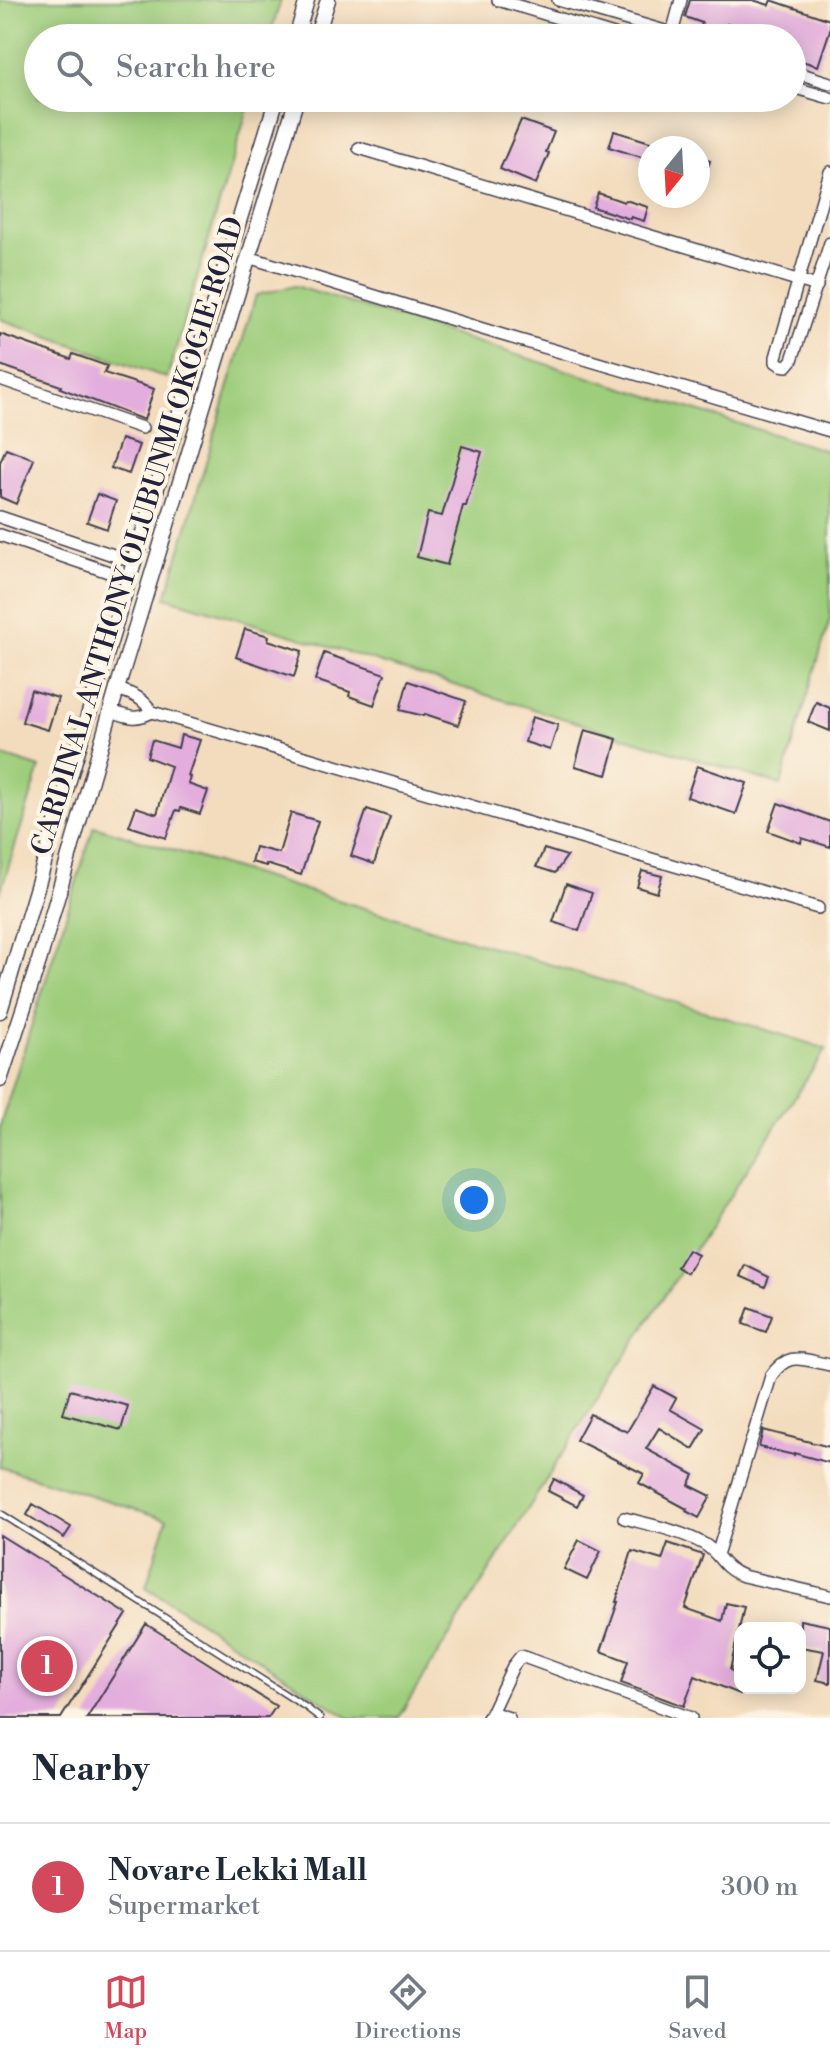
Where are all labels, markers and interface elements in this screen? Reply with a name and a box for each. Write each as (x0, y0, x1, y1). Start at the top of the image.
search box (24, 24, 806, 112)
icon: search (52, 46, 96, 90)
text: Search here (116, 49, 276, 87)
north arrow (638, 136, 710, 208)
street label: CARDINAL ANTHONY OLUBUNMI OKOGIE ROAD (24, 213, 252, 859)
your location (454, 1180, 494, 1220)
map controls (734, 1622, 806, 1694)
button: locate (734, 1622, 806, 1694)
pin: 1 (21, 1636, 73, 1696)
text: Nearby (32, 1749, 150, 1791)
text: Novare Lekki Mall (108, 1852, 367, 1890)
text: 1 (52, 1871, 64, 1903)
text: 300 m (721, 1871, 798, 1903)
text: Supermarket (108, 1890, 260, 1922)
tab: Map (104, 1970, 148, 2045)
tab: Directions (355, 1970, 461, 2045)
tab: Saved (669, 1970, 726, 2045)

